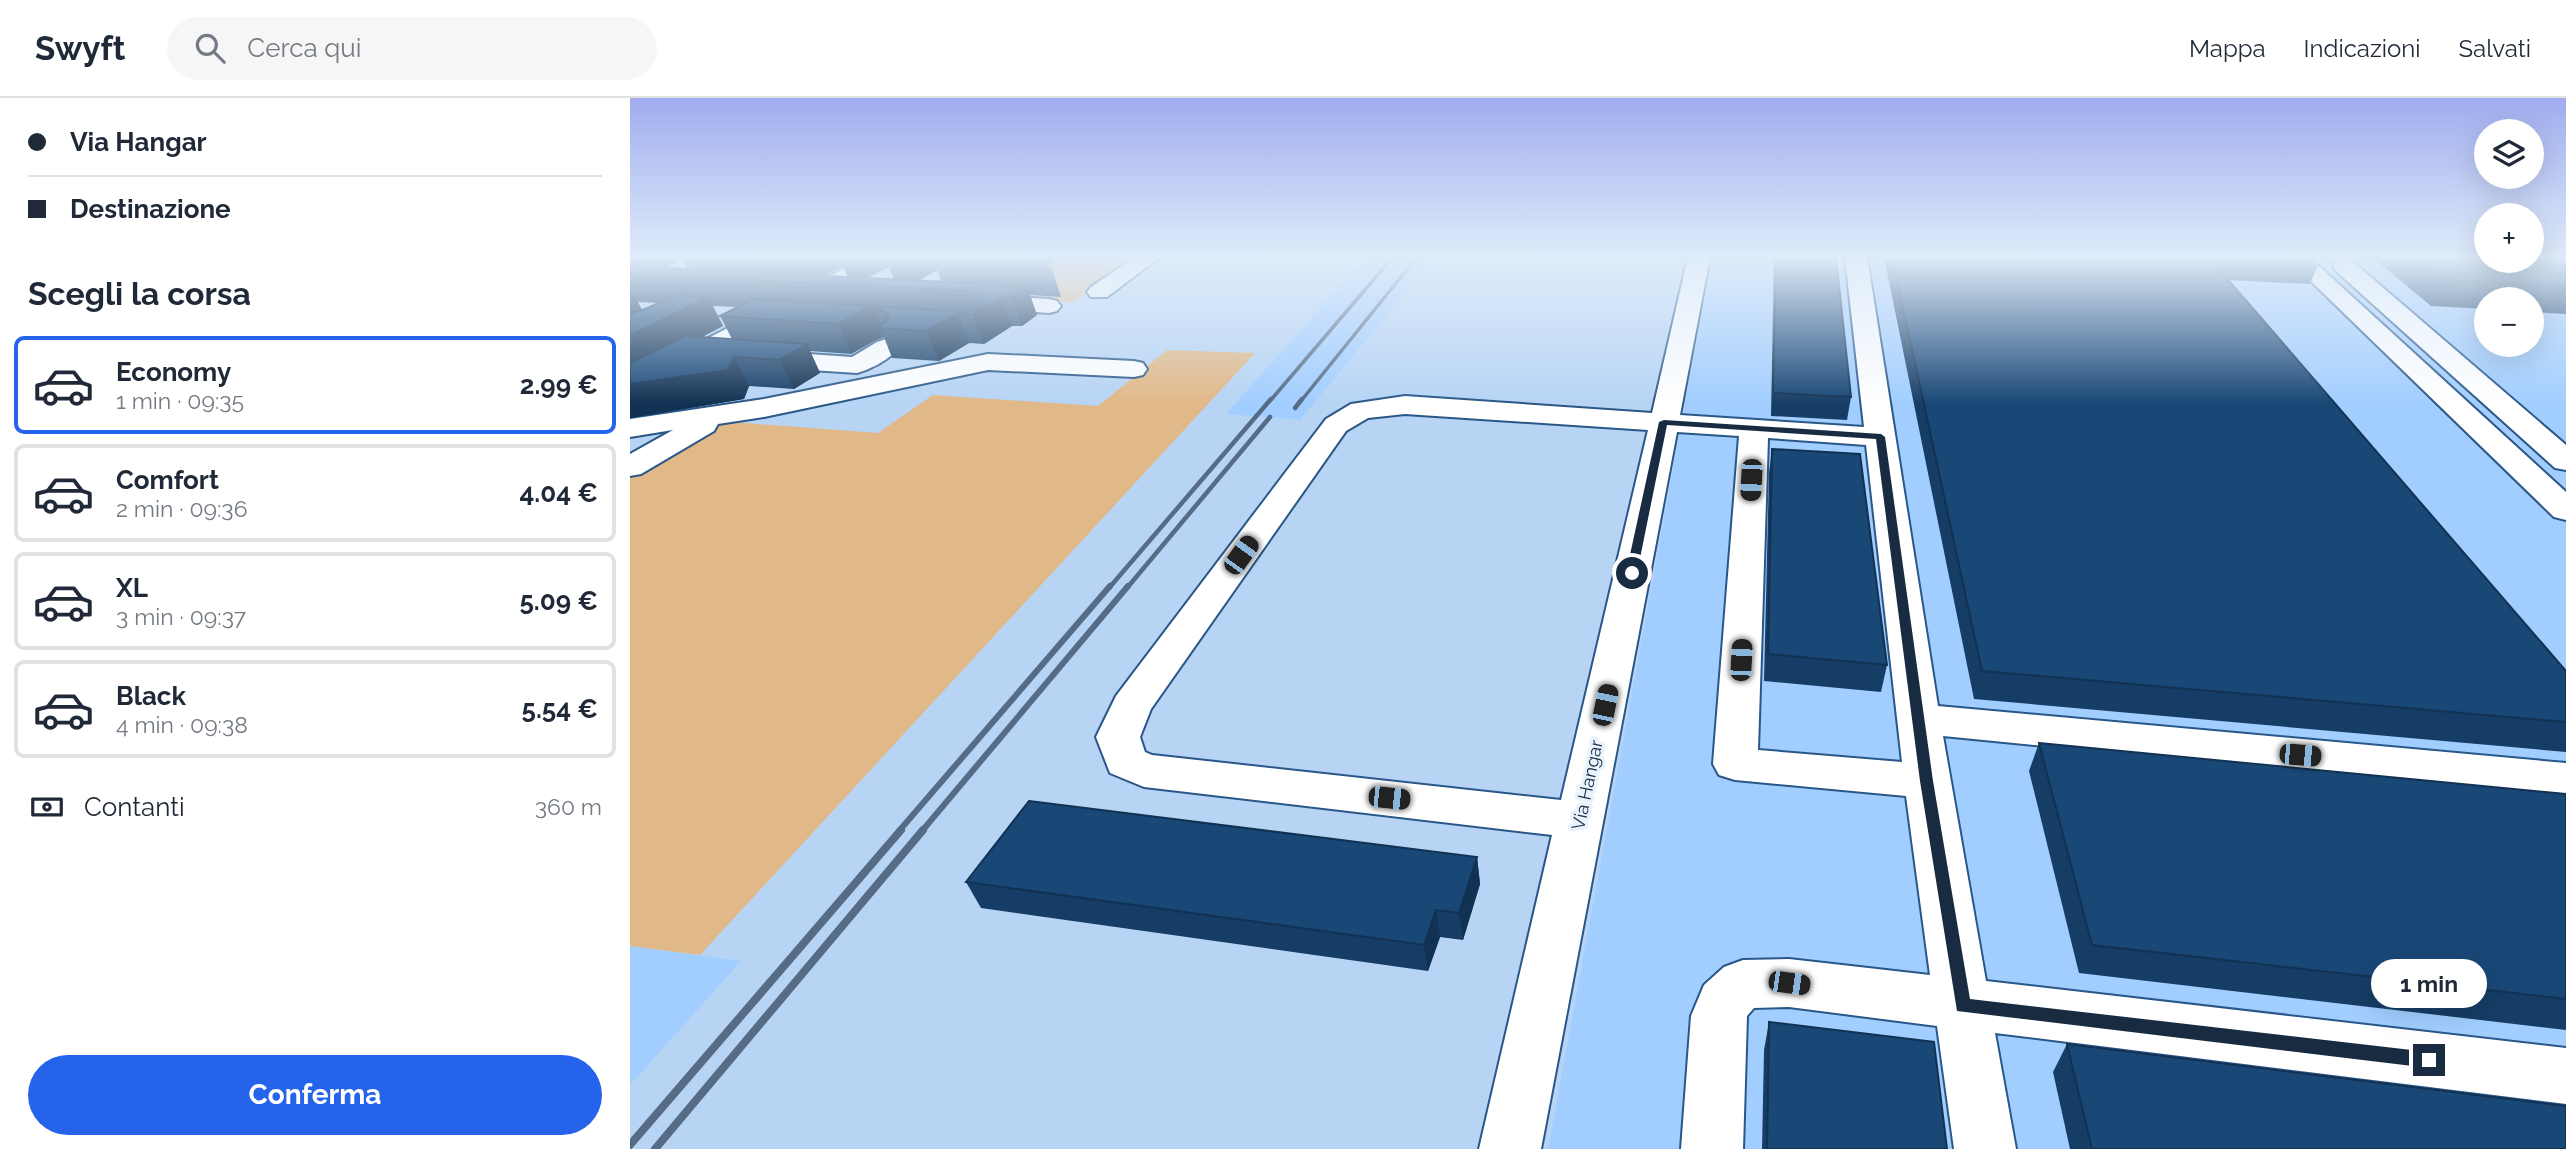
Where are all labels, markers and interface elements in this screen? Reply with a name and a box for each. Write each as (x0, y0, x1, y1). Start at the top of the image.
search box (167, 17, 657, 80)
text: Swyft (35, 29, 125, 68)
icon: search (191, 29, 229, 67)
text: Cerca qui (247, 33, 361, 63)
text: Mappa (2189, 34, 2266, 63)
text: Indicazioni (2304, 34, 2421, 63)
text: Salvati (2459, 34, 2531, 63)
map controls (2474, 119, 2544, 357)
button: layers (2474, 119, 2544, 189)
text: Via Hangar (70, 127, 207, 157)
text: Destinazione (70, 194, 231, 224)
button: + (2474, 203, 2544, 273)
text: Scegli la corsa (28, 275, 251, 312)
button: − (2474, 287, 2544, 357)
icon: car (32, 354, 95, 417)
text: Economy (116, 357, 231, 387)
text: 2.99 € (520, 370, 598, 400)
text: 1 min · 09:35 (116, 387, 244, 414)
car (1740, 458, 1763, 502)
icon: car (32, 462, 95, 525)
text: Comfort (116, 465, 219, 495)
text: 4.04 € (520, 478, 598, 508)
text: 2 min · 09:36 (116, 495, 248, 522)
car (1221, 532, 1262, 578)
route start (1616, 557, 1648, 589)
icon: car (32, 570, 95, 633)
text: XL (116, 573, 148, 603)
text: 5.09 € (519, 586, 598, 616)
text: 3 min · 09:37 (116, 603, 246, 630)
car (1730, 638, 1753, 682)
icon: car (32, 678, 95, 741)
text: Black (116, 681, 186, 711)
car (1591, 682, 1620, 728)
text: 5.54 € (522, 694, 598, 724)
text: 4 min · 09:38 (116, 711, 248, 738)
street label: Via Hangar (1567, 738, 1607, 832)
car (2279, 743, 2322, 767)
car (1368, 785, 1411, 811)
icon: cash (28, 788, 66, 826)
text: Contanti (84, 792, 185, 822)
text: 360 m (535, 793, 602, 820)
callout: 1 min (2371, 958, 2487, 1007)
car (1767, 970, 1812, 996)
text: 1 min (2400, 970, 2458, 997)
route end (2413, 1044, 2445, 1076)
button: Conferma (28, 1055, 602, 1135)

